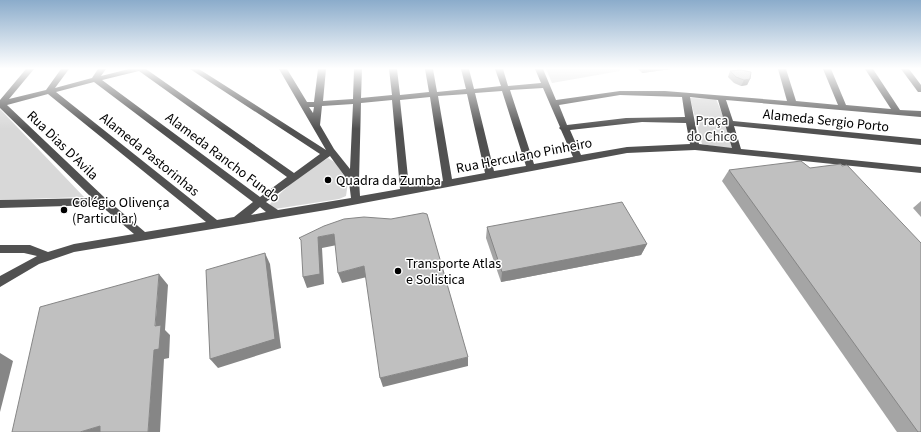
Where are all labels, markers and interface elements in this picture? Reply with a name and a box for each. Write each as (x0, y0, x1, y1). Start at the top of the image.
street label: Alameda Sergio Porto (762, 104, 890, 138)
street label: Rua Dias D'Avila (22, 106, 103, 185)
street label: Alameda Pastorinhas (95, 108, 204, 201)
street label: Alameda Rancho Fundo (161, 108, 284, 208)
park label: Praça do Chico (687, 111, 737, 147)
street label: Rua Herculano Pinheiro (454, 133, 594, 179)
place label: Quadra da Zumba (336, 171, 441, 191)
marker: Quadra da Zumba (323, 175, 333, 185)
place label: Colégio Olivença (Particular) (72, 193, 170, 229)
marker: Colégio Olivença (Particular) (59, 205, 69, 215)
place label: Transporte Atlas e Solistica (406, 254, 501, 290)
marker: Transporte Atlas e Solistica (393, 266, 403, 276)

